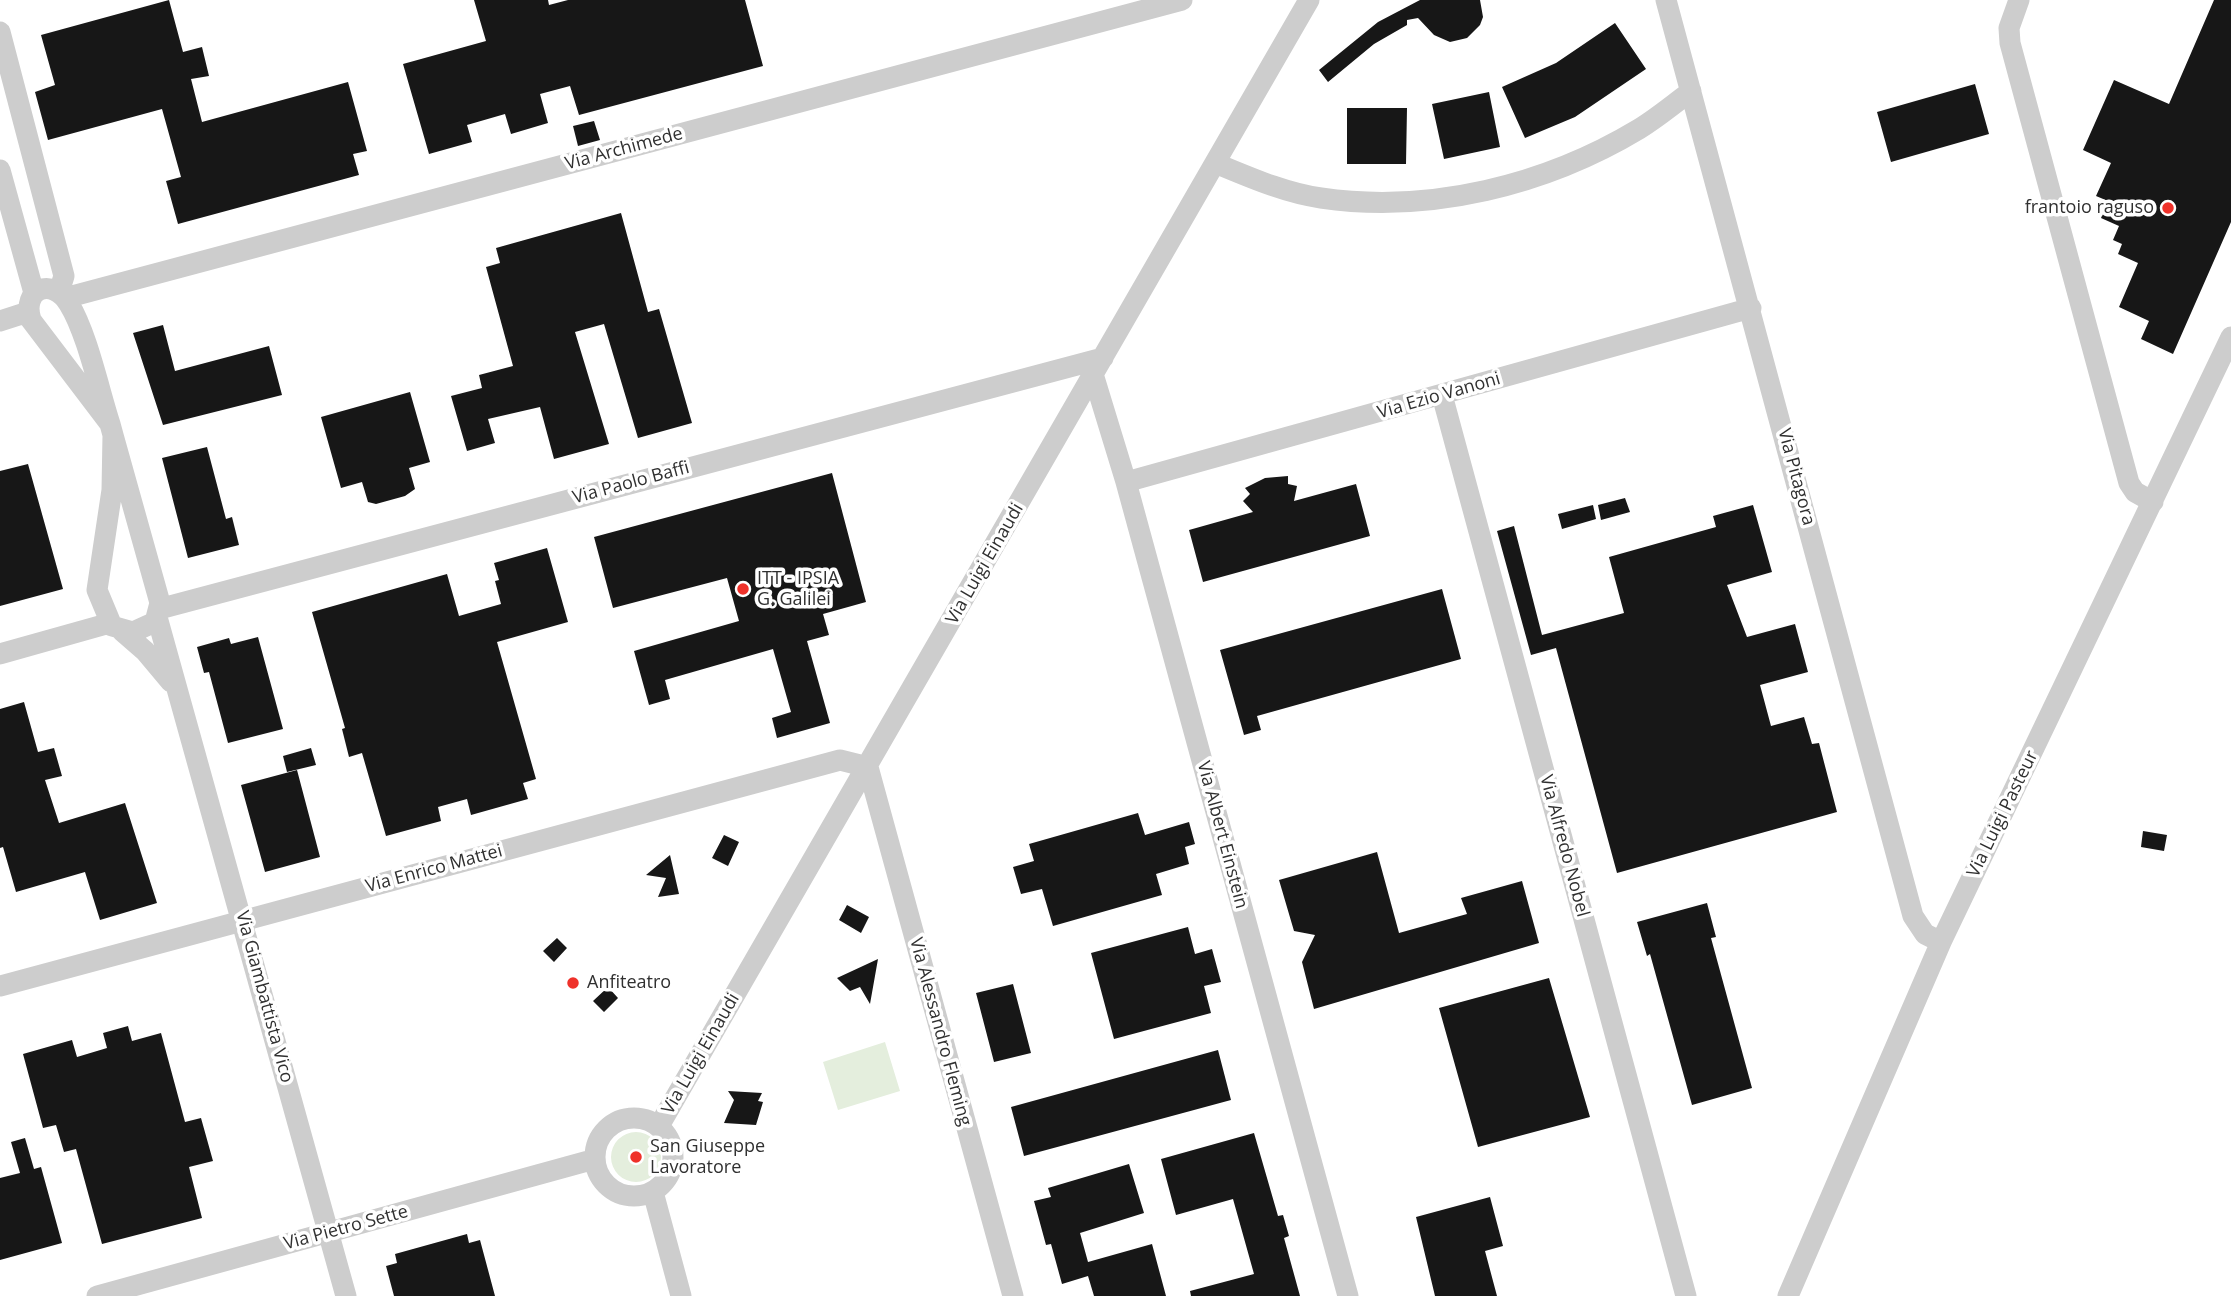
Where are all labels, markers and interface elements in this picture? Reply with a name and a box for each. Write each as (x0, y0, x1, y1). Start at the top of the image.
street label: Via Archimede (563, 123, 685, 175)
place label: frantoio raguso (2025, 197, 2154, 219)
marker: frantoio raguso (2160, 200, 2176, 216)
street label: Via Ezio Vanoni (1375, 368, 1503, 424)
street label: Via Pitagora (1773, 426, 1819, 528)
street label: Via Paolo Baffi (570, 457, 692, 509)
street label: Via Luigi Einaudi (942, 500, 1028, 628)
place label: ITT - IPSIA G. Galilei (757, 568, 839, 610)
marker: ITT - IPSIA G. Galilei (735, 581, 751, 597)
street label: Via Luigi Pasteur (1963, 747, 2043, 881)
street label: Via Albert Einstein (1192, 759, 1252, 911)
street label: Via Alfredo Nobel (1535, 773, 1593, 919)
street label: Via Enrico Mattei (363, 840, 505, 898)
street label: Via Giambattista Vico (231, 909, 297, 1085)
street label: Via Alessandro Fleming (904, 936, 976, 1128)
place label: Anfiteatro (587, 972, 671, 994)
marker: Anfiteatro (565, 975, 581, 991)
street label: Via Luigi Einaudi (658, 990, 744, 1118)
place label: San Giuseppe Lavoratore (650, 1136, 765, 1178)
marker: San Giuseppe Lavoratore (628, 1149, 644, 1165)
street label: Via Pietro Sette (282, 1201, 410, 1255)

